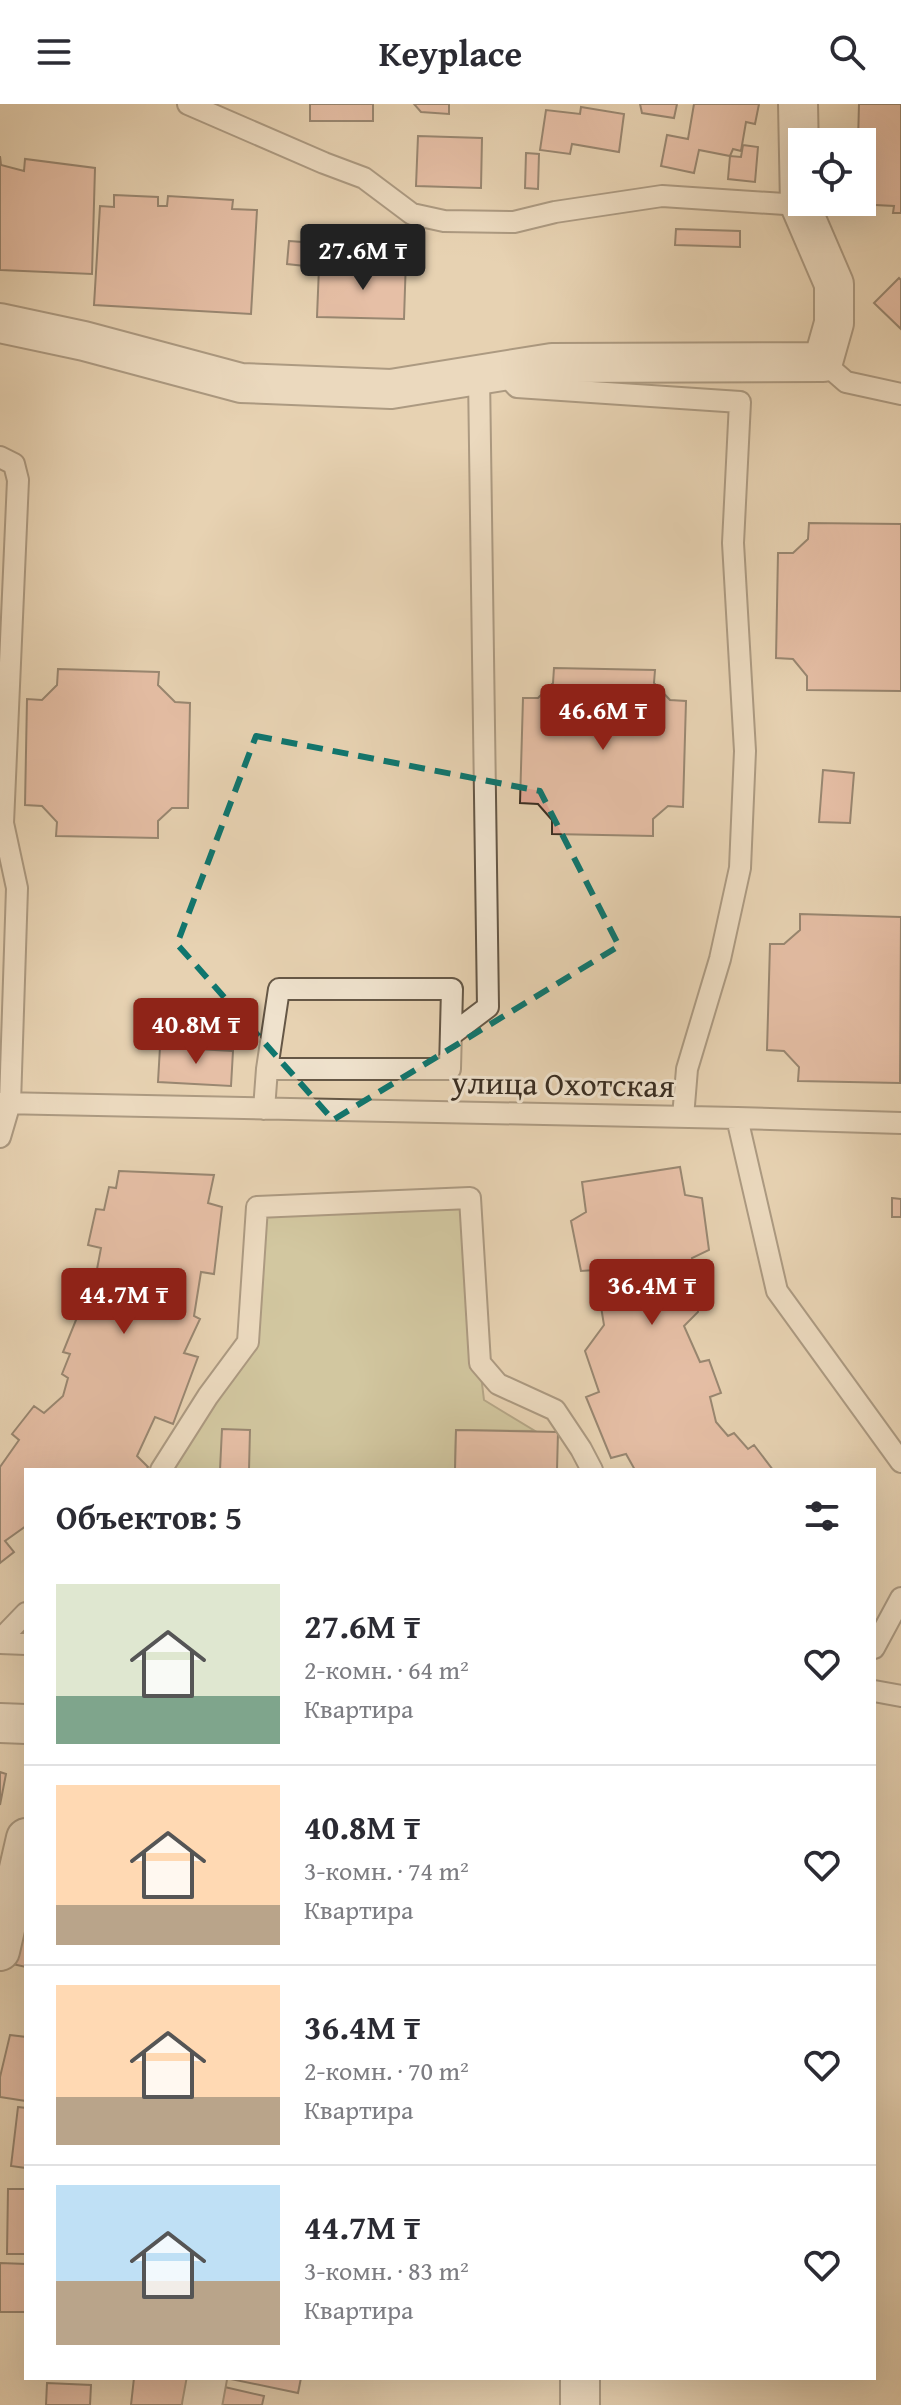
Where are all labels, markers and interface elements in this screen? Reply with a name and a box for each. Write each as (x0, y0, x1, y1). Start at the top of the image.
text: Keyplace (379, 26, 522, 79)
icon: menu (32, 30, 76, 74)
icon: search (825, 30, 869, 74)
map controls (788, 128, 876, 216)
button: locate (788, 128, 876, 216)
pin: 27.6M ₸ (289, 224, 437, 292)
text: 27.6M ₸ (318, 230, 408, 269)
pin: 46.6M ₸ (529, 684, 677, 752)
text: 46.6M ₸ (558, 690, 648, 729)
pin: 40.8M ₸ (122, 998, 270, 1066)
text: 40.8M ₸ (151, 1004, 241, 1043)
street label: улица Охотская (450, 1058, 675, 1109)
pin: 36.4M ₸ (578, 1259, 726, 1327)
text: 36.4M ₸ (607, 1265, 697, 1304)
pin: 44.7M ₸ (50, 1268, 198, 1336)
text: 44.7M ₸ (79, 1274, 169, 1313)
text: Объектов: 5 (56, 1492, 242, 1541)
icon: filters (800, 1494, 844, 1538)
text: 27.6M ₸ (304, 1601, 421, 1650)
icon: home (120, 1616, 216, 1712)
icon: heart (800, 1642, 844, 1686)
text: 2-комн. · 64 m² (304, 1650, 469, 1689)
text: Квартира (304, 1689, 413, 1728)
text: 40.8M ₸ (304, 1802, 421, 1851)
icon: home (120, 1817, 216, 1913)
icon: heart (800, 1843, 844, 1887)
text: 3-комн. · 74 m² (304, 1851, 469, 1890)
text: Квартира (304, 1890, 413, 1929)
text: 36.4M ₸ (304, 2002, 421, 2051)
icon: home (120, 2017, 216, 2113)
icon: heart (800, 2043, 844, 2087)
text: 2-комн. · 70 m² (304, 2051, 469, 2090)
text: Квартира (304, 2090, 413, 2129)
text: 44.7M ₸ (304, 2202, 421, 2251)
icon: home (120, 2217, 216, 2313)
icon: heart (800, 2243, 844, 2287)
text: 3-комн. · 83 m² (304, 2251, 469, 2290)
text: Квартира (304, 2290, 413, 2329)

